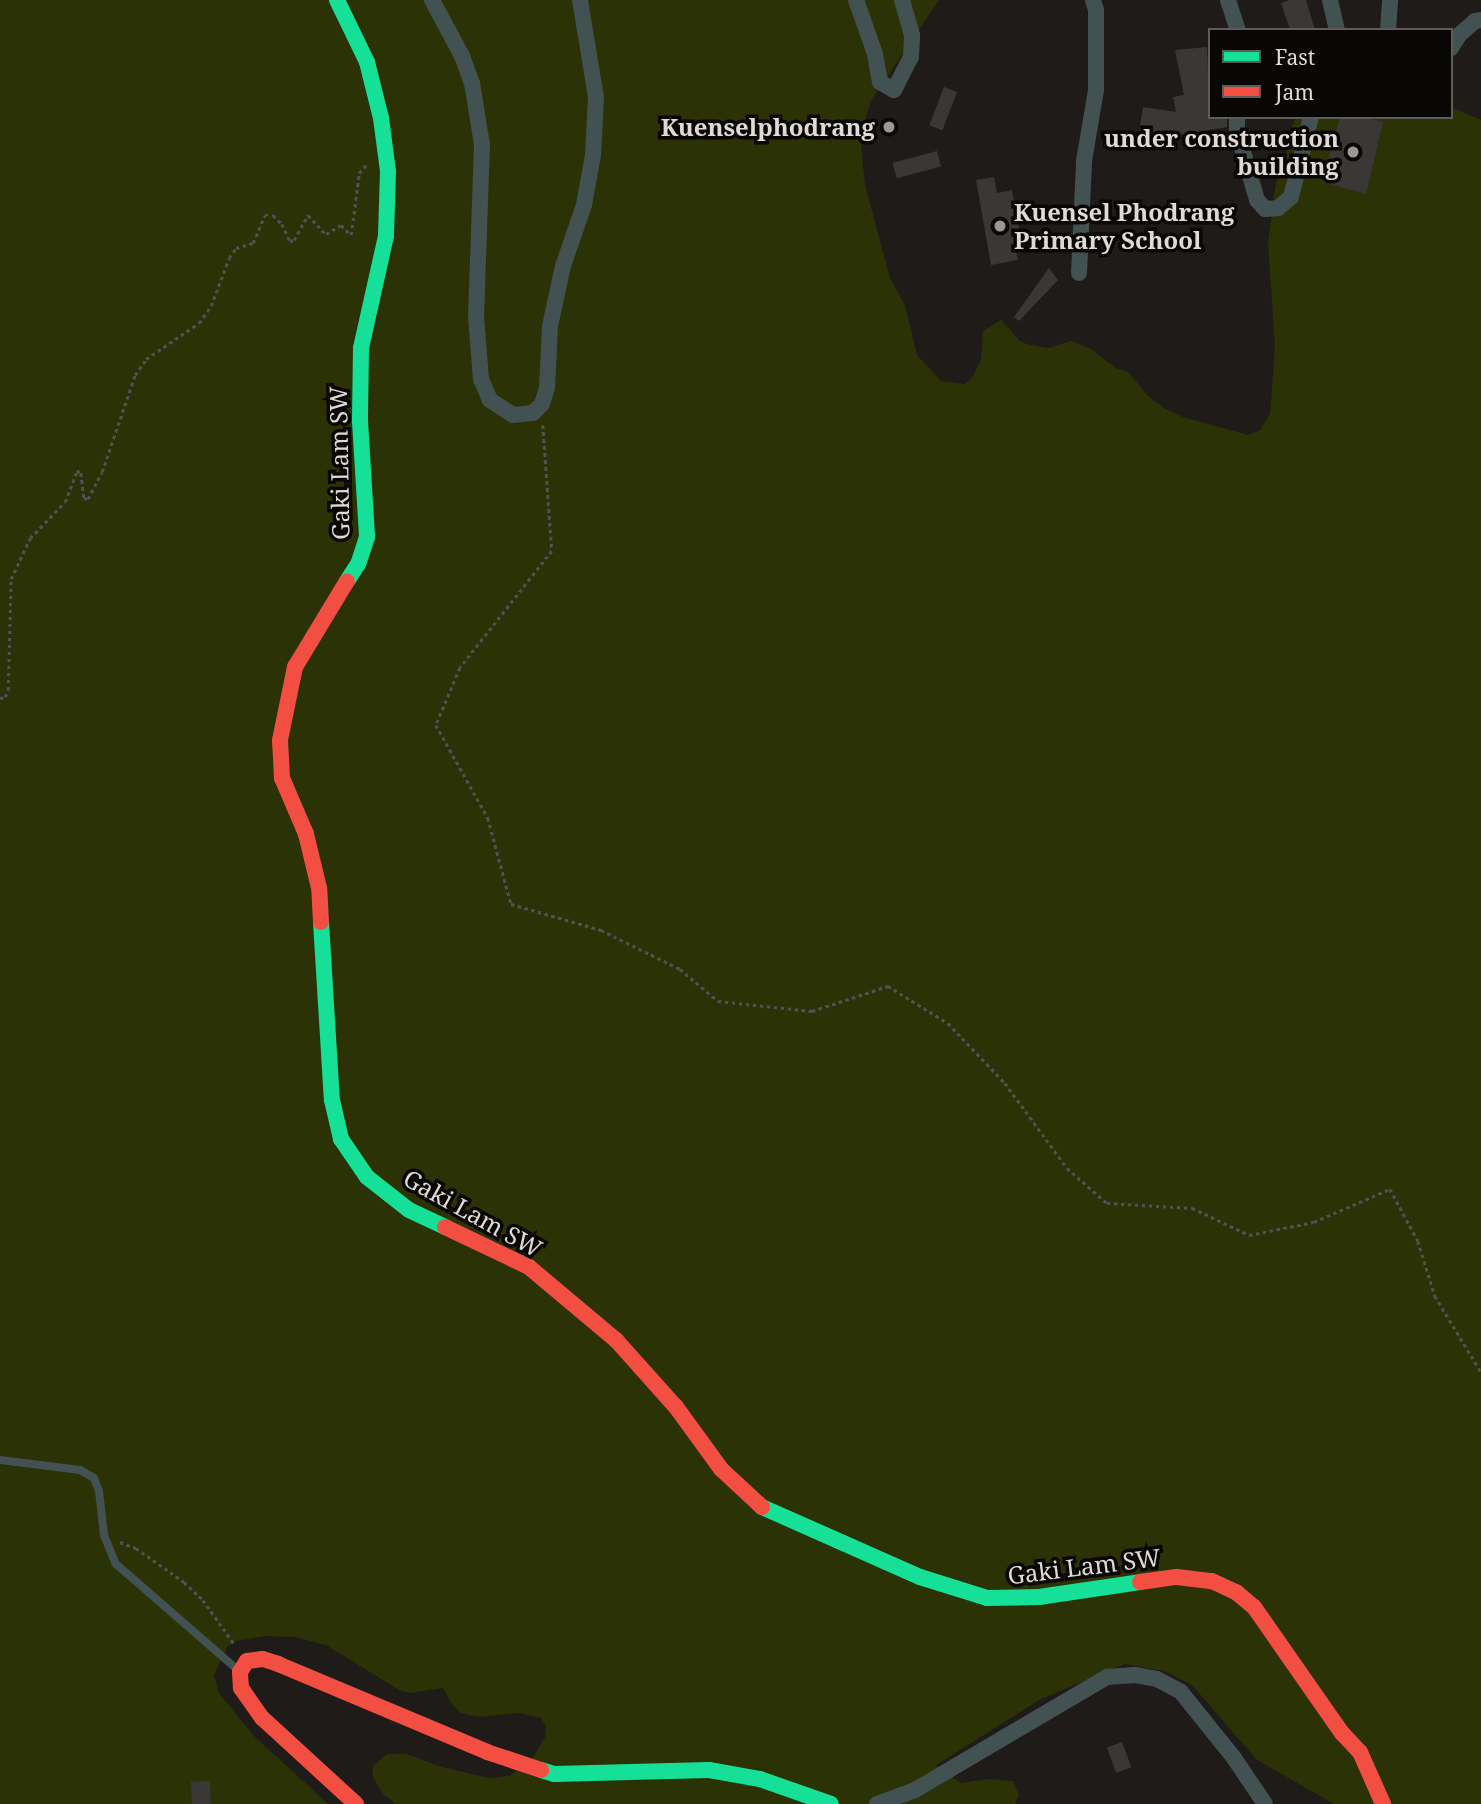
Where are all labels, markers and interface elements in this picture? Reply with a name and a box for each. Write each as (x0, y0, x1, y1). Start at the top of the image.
legend (1208, 28, 1453, 119)
text: Fast (1275, 43, 1315, 71)
text: Jam (1275, 78, 1314, 106)
place label: Kuenselphodrang (661, 113, 875, 141)
marker: Kuenselphodrang (881, 119, 897, 135)
place label: under construction building (1104, 124, 1339, 180)
marker: under construction building (1345, 144, 1361, 160)
place label: Kuensel Phodrang Primary School (1014, 198, 1234, 254)
marker: Kuensel Phodrang Primary School (992, 218, 1008, 234)
street label: Gaki Lam SW (323, 386, 355, 540)
street label: Gaki Lam SW (399, 1163, 547, 1263)
street label: Gaki Lam SW (1006, 1542, 1162, 1590)

